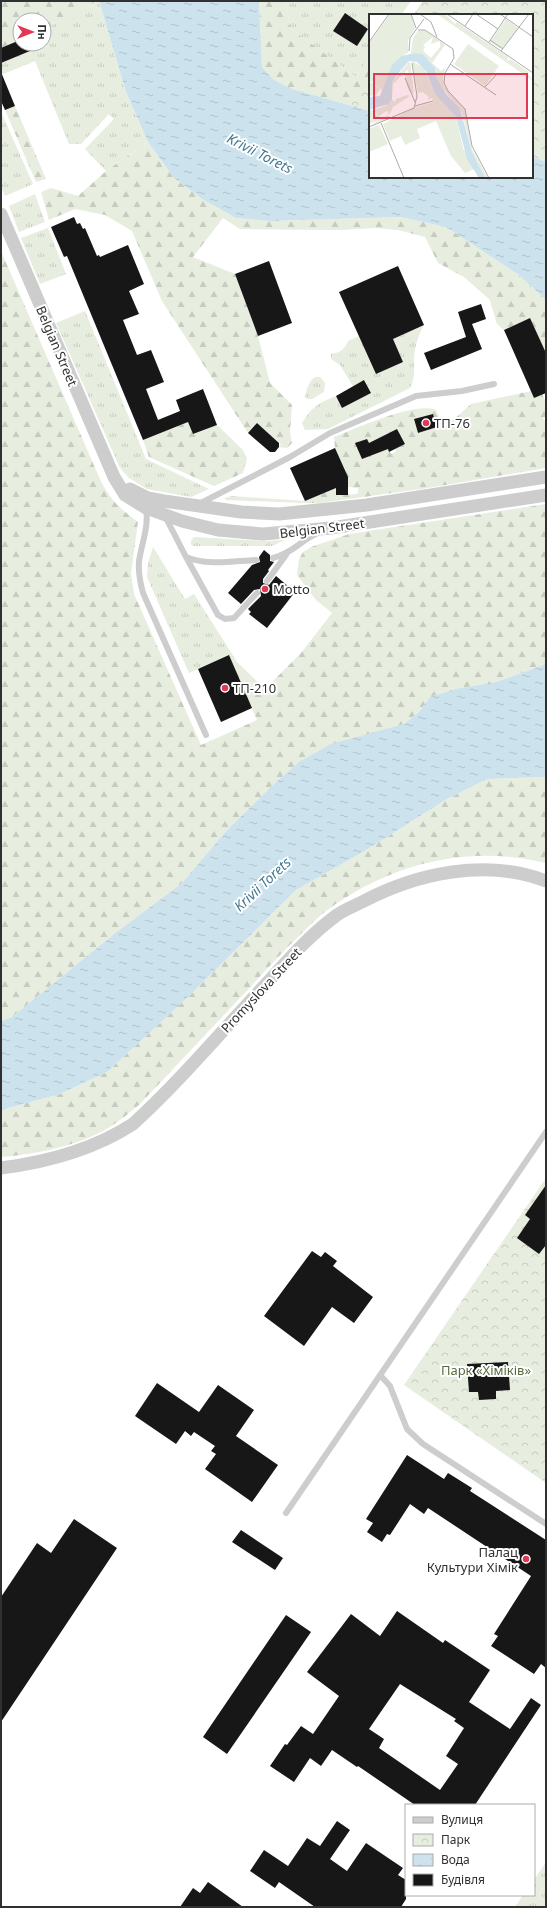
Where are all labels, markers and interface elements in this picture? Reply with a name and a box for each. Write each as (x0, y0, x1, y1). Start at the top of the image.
north arrow (12, 12, 52, 52)
inset map (369, 14, 533, 178)
text: Пн (35, 24, 50, 40)
water label: Krivii Torets (224, 128, 296, 178)
street label: Belgian Street (32, 303, 82, 389)
place label: ТП-76 (434, 414, 470, 432)
marker: ТП-76 (421, 418, 431, 428)
street label: Belgian Street (278, 514, 366, 542)
place label: Motto (273, 580, 310, 598)
marker: Motto (260, 584, 270, 594)
place label: ТП-210 (233, 679, 276, 697)
marker: ТП-210 (220, 683, 230, 693)
water label: Krivii Torets (229, 853, 295, 915)
street label: Promyslova Street (217, 943, 305, 1037)
park label: Парк «Хіміків» (441, 1361, 531, 1379)
place label: Палац Культури Хімік (427, 1543, 518, 1576)
marker: Палац Культури Хімік (521, 1554, 531, 1564)
legend (405, 1804, 535, 1896)
text: Вулиця (441, 1811, 483, 1828)
text: Парк (441, 1831, 471, 1848)
text: Вода (441, 1851, 470, 1868)
text: Будівля (441, 1871, 485, 1888)

